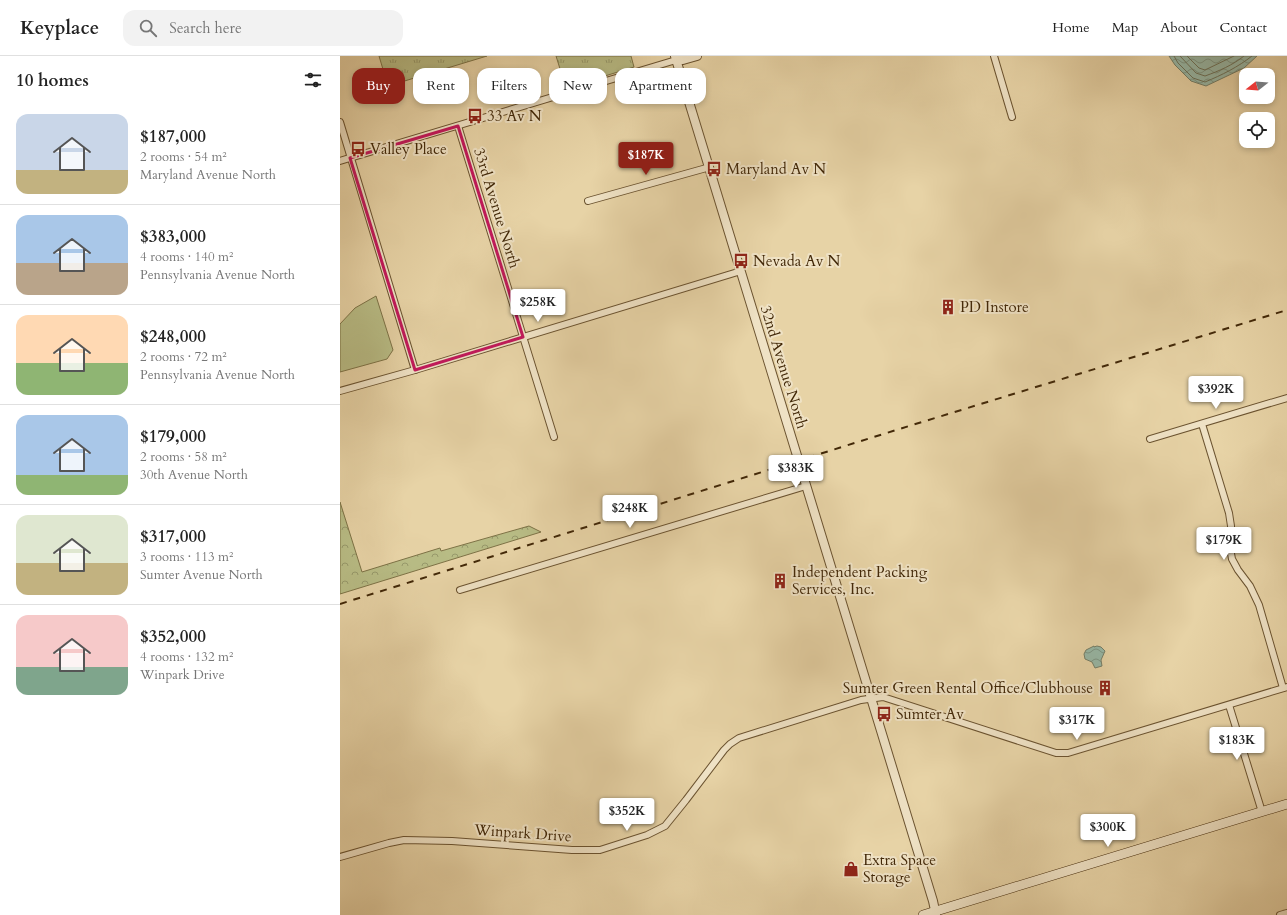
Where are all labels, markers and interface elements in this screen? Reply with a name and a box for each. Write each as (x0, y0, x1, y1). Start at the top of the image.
search box (123, 10, 403, 46)
text: Keyplace (20, 15, 99, 41)
icon: search (137, 17, 159, 39)
text: Search here (169, 18, 242, 38)
text: Home (1052, 18, 1090, 37)
text: Map (1112, 18, 1138, 37)
text: About (1160, 18, 1197, 37)
text: Contact (1219, 18, 1267, 37)
chip: Buy (352, 68, 405, 104)
chip: Rent (413, 68, 469, 104)
chip: Filters (477, 68, 541, 104)
chip: New (549, 68, 607, 104)
chip: Apartment (615, 68, 706, 104)
north arrow (1239, 68, 1275, 104)
map controls (1239, 68, 1275, 148)
text: 10 homes (16, 69, 89, 92)
icon: filters (302, 69, 324, 91)
place label: 33 Av N (487, 106, 542, 126)
bus stop icon: 33 Av N (466, 107, 484, 125)
button: locate (1239, 112, 1275, 148)
text: $187,000 (140, 125, 206, 148)
icon: home (48, 130, 96, 178)
place label: Valley Place (370, 139, 447, 159)
bus stop icon: Valley Place (349, 140, 367, 158)
pin: $187K (618, 142, 674, 176)
street label: 33rd Avenue North (469, 145, 525, 271)
text: $187K (627, 146, 665, 164)
text: 2 rooms · 54 m² (140, 148, 227, 166)
place label: Maryland Av N (726, 159, 826, 179)
bus stop icon: Maryland Av N (705, 160, 723, 178)
text: Maryland Avenue North (140, 166, 276, 184)
text: $383,000 (140, 225, 206, 248)
icon: home (48, 231, 96, 279)
text: 4 rooms · 140 m² (140, 248, 233, 266)
place label: Nevada Av N (753, 251, 840, 271)
bus stop icon: Nevada Av N (732, 252, 750, 270)
text: Pennsylvania Avenue North (140, 266, 295, 284)
pin: $258K (510, 289, 566, 323)
text: $258K (519, 293, 557, 311)
place label: PD Instore (960, 297, 1029, 317)
building icon: PD Instore (939, 298, 957, 316)
street label: 32nd Avenue North (756, 303, 812, 432)
text: $248,000 (140, 325, 206, 348)
icon: home (48, 331, 96, 379)
text: 2 rooms · 72 m² (140, 348, 227, 366)
text: Pennsylvania Avenue North (140, 366, 295, 384)
pin: $392K (1188, 376, 1244, 410)
text: $392K (1197, 380, 1235, 398)
text: $179,000 (140, 425, 206, 448)
icon: home (48, 431, 96, 479)
text: 2 rooms · 58 m² (140, 448, 227, 466)
pin: $383K (768, 455, 824, 489)
text: $383K (777, 459, 815, 477)
text: 30th Avenue North (140, 466, 248, 484)
pin: $248K (602, 495, 658, 529)
text: $248K (611, 499, 649, 517)
text: $317,000 (140, 525, 206, 548)
pin: $179K (1196, 527, 1252, 561)
icon: home (48, 531, 96, 579)
text: $179K (1205, 531, 1243, 549)
text: 3 rooms · 113 m² (140, 548, 233, 566)
place label: Independent Packing Services, Inc. (792, 562, 928, 599)
text: Sumter Avenue North (140, 566, 263, 584)
building icon: Independent Packing Services, Inc. (771, 572, 789, 590)
text: $352,000 (140, 625, 206, 648)
icon: home (48, 631, 96, 679)
text: 4 rooms · 132 m² (140, 648, 233, 666)
text: Winpark Drive (140, 666, 225, 684)
place label: Sumter Green Rental Office/Clubhouse (843, 678, 1093, 698)
building icon: Sumter Green Rental Office/Clubhouse (1096, 679, 1114, 697)
place label: Sumter Av (896, 704, 964, 724)
bus stop icon: Sumter Av (875, 705, 893, 723)
pin: $317K (1049, 707, 1105, 741)
text: $317K (1058, 711, 1096, 729)
pin: $183K (1209, 727, 1265, 761)
text: $183K (1218, 731, 1256, 749)
pin: $352K (599, 798, 655, 832)
text: $352K (608, 802, 646, 820)
pin: $300K (1080, 814, 1136, 848)
text: $300K (1089, 818, 1127, 836)
street label: Winpark Drive (473, 820, 573, 846)
place label: Extra Space Storage (863, 850, 936, 887)
shop icon: Extra Space Storage (842, 860, 860, 878)

